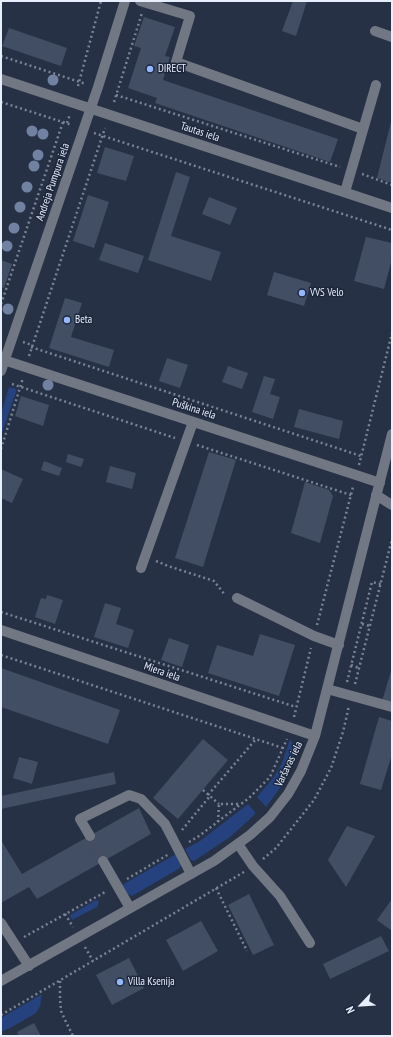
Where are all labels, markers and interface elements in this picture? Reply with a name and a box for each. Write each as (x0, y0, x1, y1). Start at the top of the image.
place label: DIRECT (158, 62, 186, 76)
marker: DIRECT (145, 64, 155, 74)
street label: Tautas iela (179, 119, 221, 145)
street label: Andreja Pumpura iela (34, 141, 72, 223)
place label: VVS Velo (310, 286, 344, 300)
marker: VVS Velo (297, 288, 307, 298)
place label: Beta (75, 313, 92, 327)
marker: Beta (62, 315, 72, 325)
street label: Puškina iela (170, 396, 218, 422)
street label: Miera iela (142, 660, 182, 684)
street label: Varšavas iela (272, 739, 306, 789)
place label: Villa Ksenija (128, 975, 175, 989)
marker: Villa Ksenija (115, 977, 125, 987)
north arrow (341, 985, 381, 1025)
text: N (343, 1004, 358, 1016)

